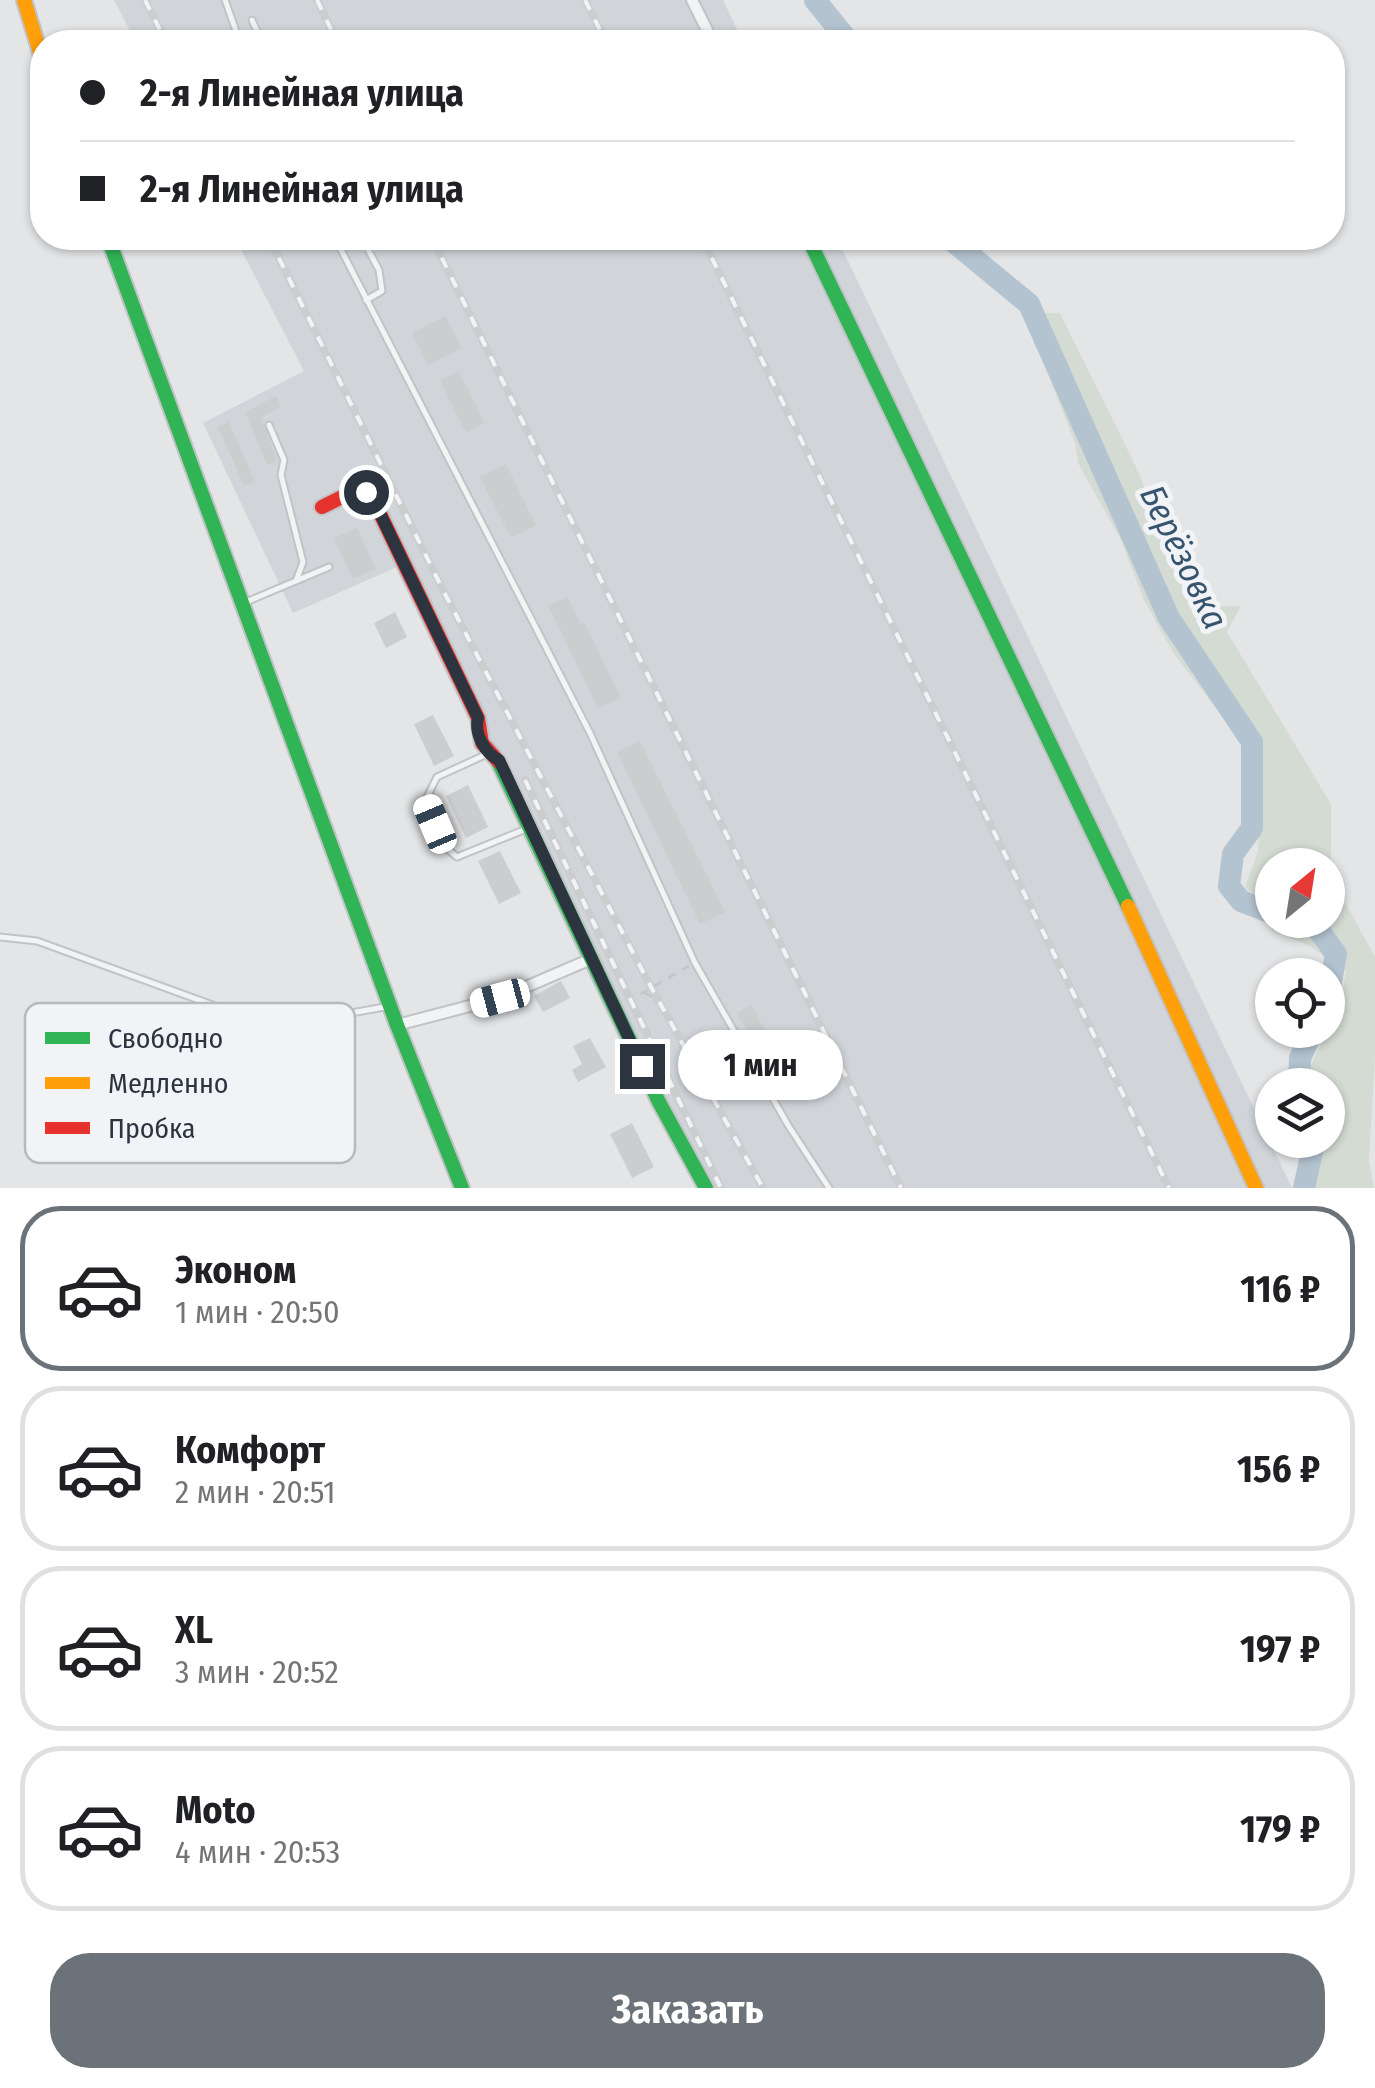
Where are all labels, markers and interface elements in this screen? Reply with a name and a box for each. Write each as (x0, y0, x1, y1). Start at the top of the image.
text: 2-я Линейная улица (140, 70, 464, 116)
text: 2-я Линейная улица (140, 166, 464, 212)
route start (344, 470, 389, 515)
water label: Берёзовка (1131, 478, 1237, 636)
car (409, 791, 461, 857)
north arrow (1255, 848, 1345, 938)
map controls (1255, 848, 1345, 1158)
button: locate (1255, 958, 1345, 1048)
car (467, 976, 533, 1020)
legend (25, 1003, 355, 1163)
text: Свободно (108, 1022, 223, 1055)
callout: 1 мин (677, 1031, 842, 1101)
route end (620, 1044, 665, 1089)
text: 1 мин (724, 1046, 797, 1084)
text: Медленно (108, 1067, 229, 1100)
button: layers (1255, 1068, 1345, 1158)
text: Пробка (108, 1112, 195, 1145)
icon: car (55, 1244, 145, 1334)
text: Эконом (175, 1247, 296, 1293)
text: 116 ₽ (1240, 1266, 1320, 1312)
text: 1 мин · 20:50 (175, 1293, 340, 1331)
icon: car (55, 1424, 145, 1514)
text: Комфорт (175, 1427, 325, 1473)
text: 156 ₽ (1237, 1446, 1320, 1492)
text: 2 мин · 20:51 (175, 1473, 335, 1511)
icon: car (55, 1604, 145, 1694)
text: XL (175, 1607, 213, 1653)
text: 197 ₽ (1240, 1626, 1320, 1672)
text: 3 мин · 20:52 (175, 1653, 339, 1691)
icon: car (55, 1784, 145, 1874)
text: Moto (175, 1787, 256, 1833)
text: 179 ₽ (1240, 1806, 1320, 1852)
text: 4 мин · 20:53 (175, 1833, 340, 1871)
button: Заказать (50, 1953, 1325, 2068)

